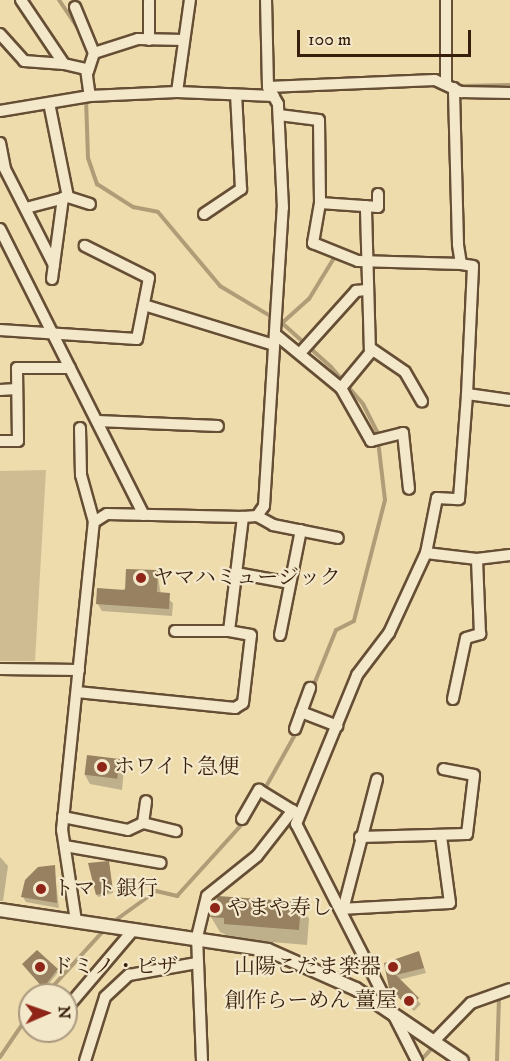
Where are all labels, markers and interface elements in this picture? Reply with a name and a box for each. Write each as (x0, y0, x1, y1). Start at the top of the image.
scale bar (300, 18, 474, 56)
text: 100 m (308, 29, 351, 51)
place label: ヤマハミュージック (153, 565, 342, 591)
marker: ヤマハミュージック (134, 571, 148, 585)
place label: ホワイト急便 (114, 754, 240, 780)
marker: ホワイト急便 (95, 760, 109, 774)
place label: トマト銀行 (53, 876, 158, 902)
marker: トマト銀行 (34, 882, 48, 896)
place label: やまや寿し (227, 895, 332, 921)
marker: やまや寿し (208, 901, 222, 915)
place label: ドミノ・ピザ (52, 954, 178, 980)
place label: 山陽こだま楽器 (234, 954, 381, 980)
marker: ドミノ・ピザ (33, 960, 47, 974)
marker: 山陽こだま楽器 (386, 960, 400, 974)
north arrow (18, 983, 78, 1043)
place label: 創作らーめん 薑屋 (224, 988, 397, 1014)
marker: 創作らーめん 薑屋 (402, 994, 416, 1008)
text: N (54, 1006, 74, 1019)

